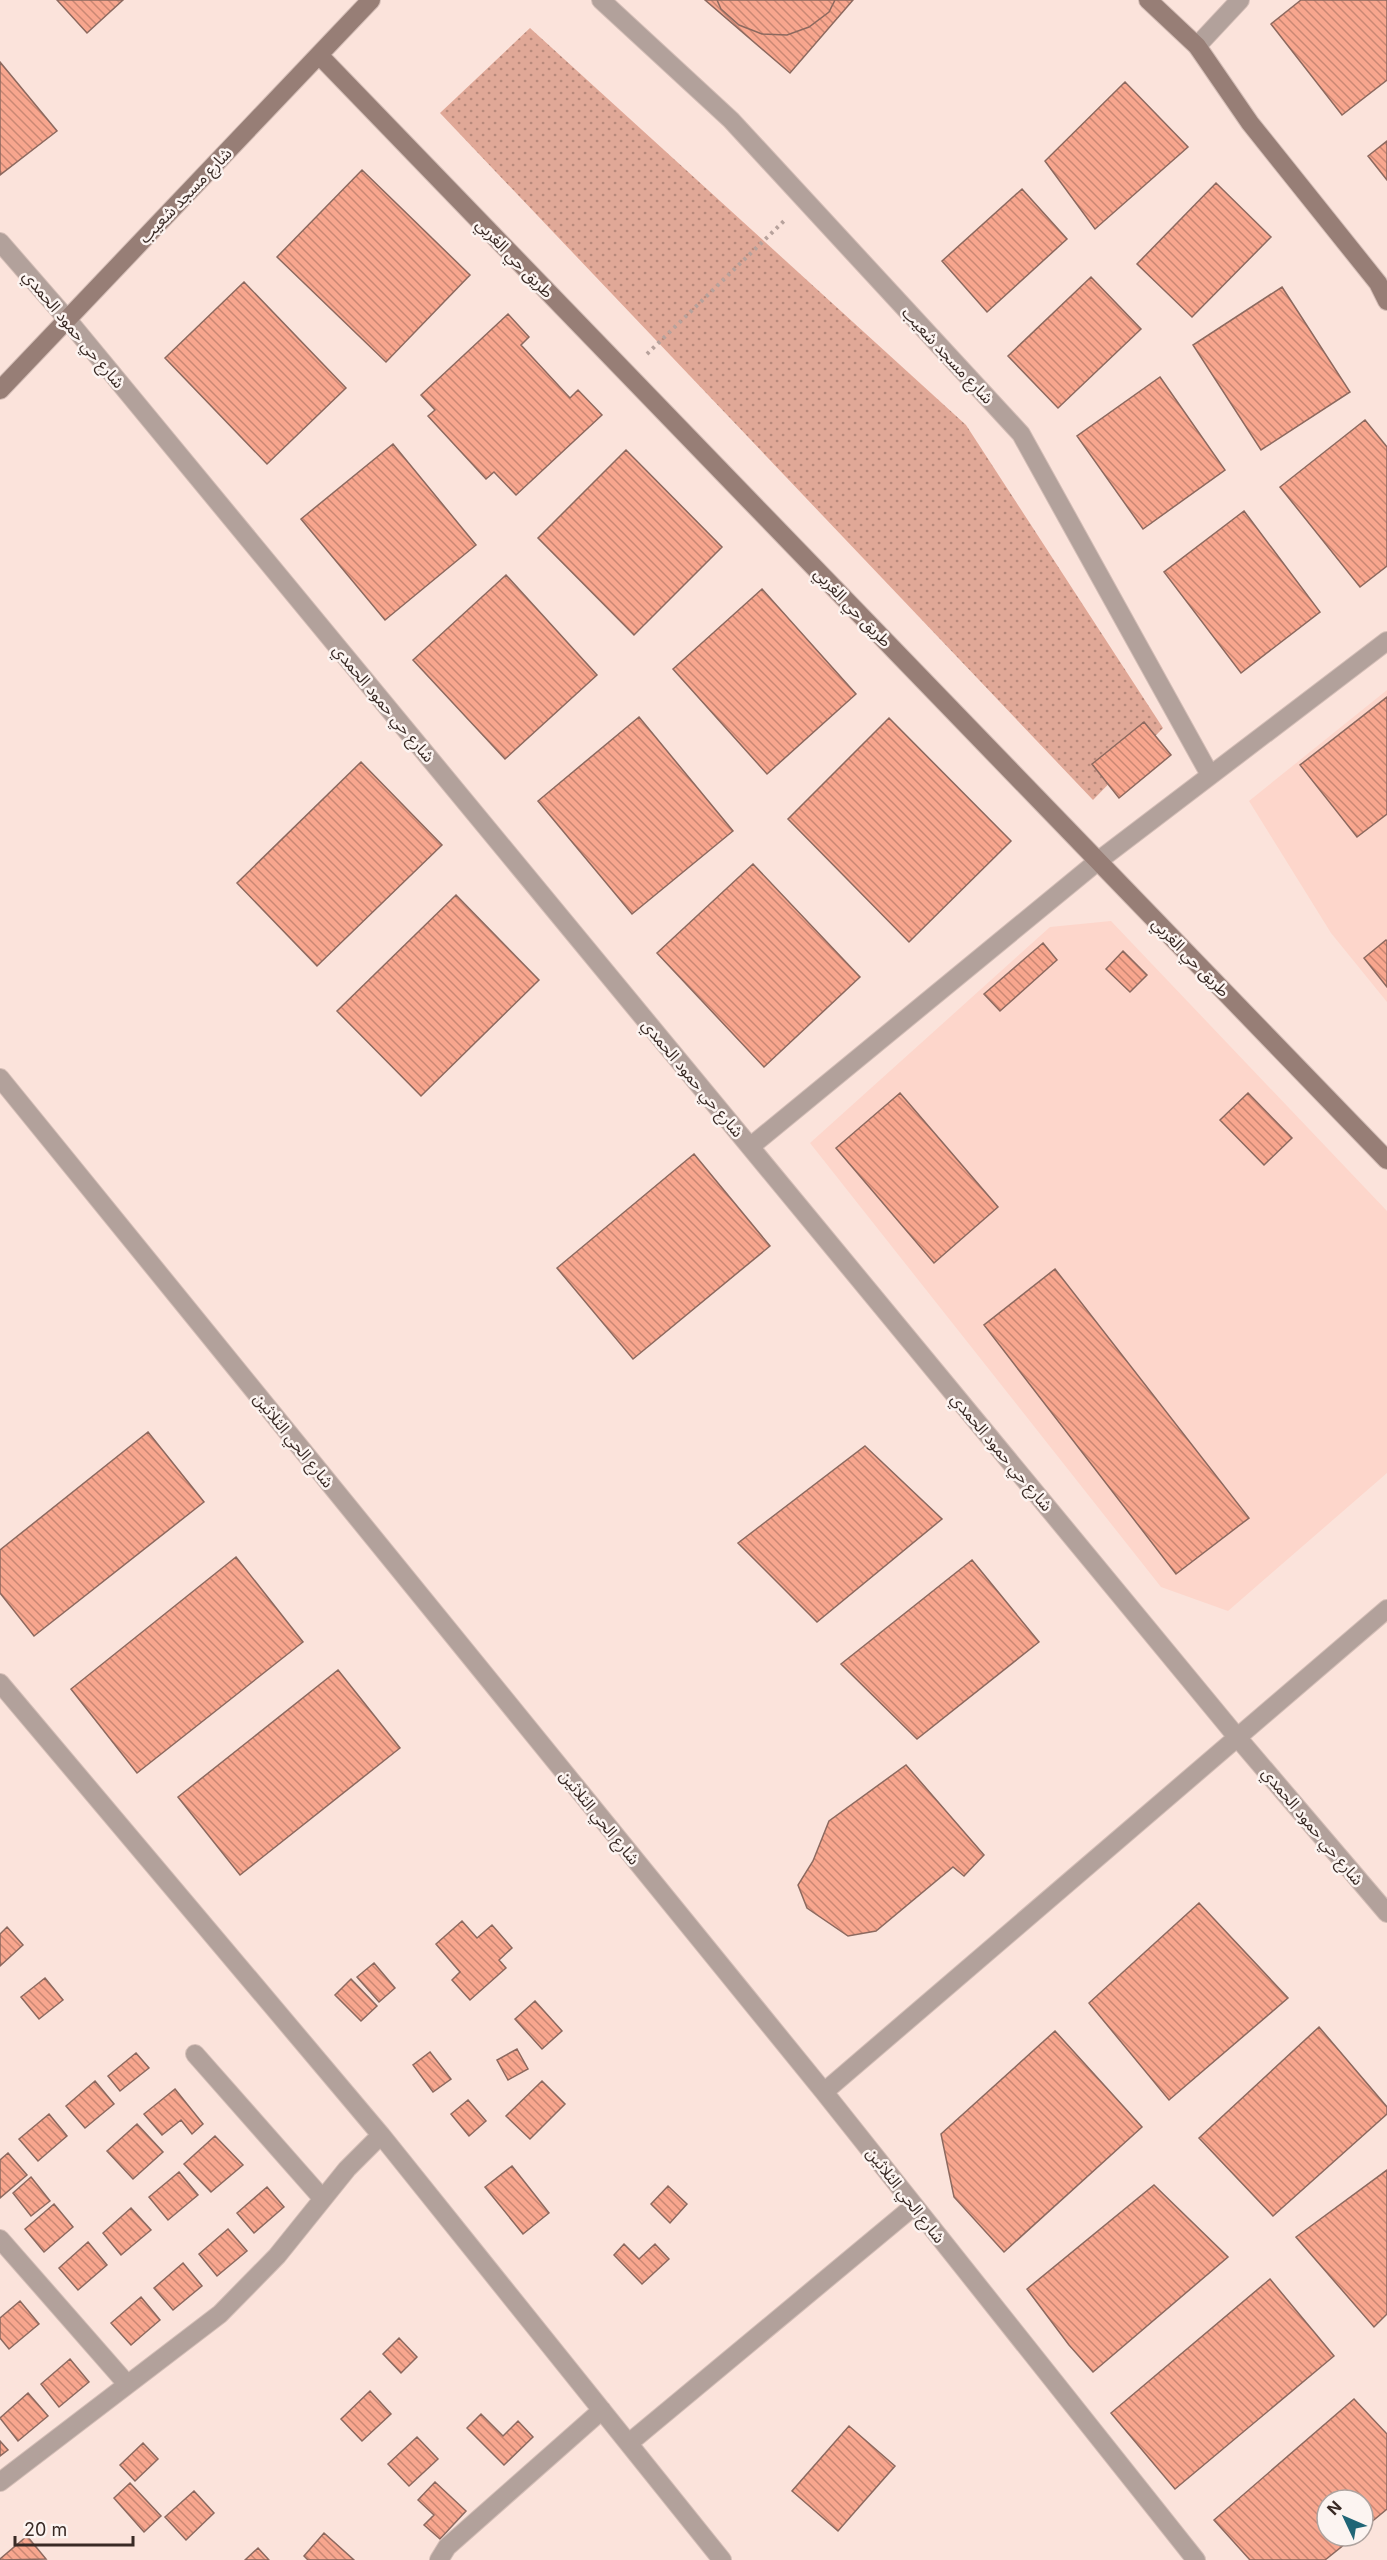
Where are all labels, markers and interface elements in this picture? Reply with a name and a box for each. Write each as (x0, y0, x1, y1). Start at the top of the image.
street label: شارع مسجد شعيب (134, 143, 238, 249)
street label: طريق حي الغربي (470, 214, 558, 304)
street label: شارع حي حمود الحمدي (17, 266, 129, 394)
street label: شارع مسجد شعيب (896, 302, 998, 410)
street label: طريق حي الغربي (808, 563, 896, 653)
street label: شارع حي حمود الحمدي (327, 640, 439, 768)
street label: طريق حي الغربي (1146, 913, 1234, 1003)
street label: شارع حي حمود الحمدي (636, 1015, 748, 1143)
street label: شارع الحي الثلاثين (247, 1389, 338, 1493)
street label: شارع حي حمود الحمدي (945, 1389, 1057, 1517)
street label: شارع حي حمود الحمدي (1256, 1763, 1368, 1891)
street label: شارع الحي الثلاثين (553, 1766, 644, 1870)
street label: شارع الحي الثلاثين (860, 2143, 950, 2249)
north arrow (1315, 2488, 1375, 2548)
text: N (1323, 2496, 1346, 2519)
scale bar (15, 2509, 134, 2547)
text: 20 m (24, 2519, 67, 2540)

